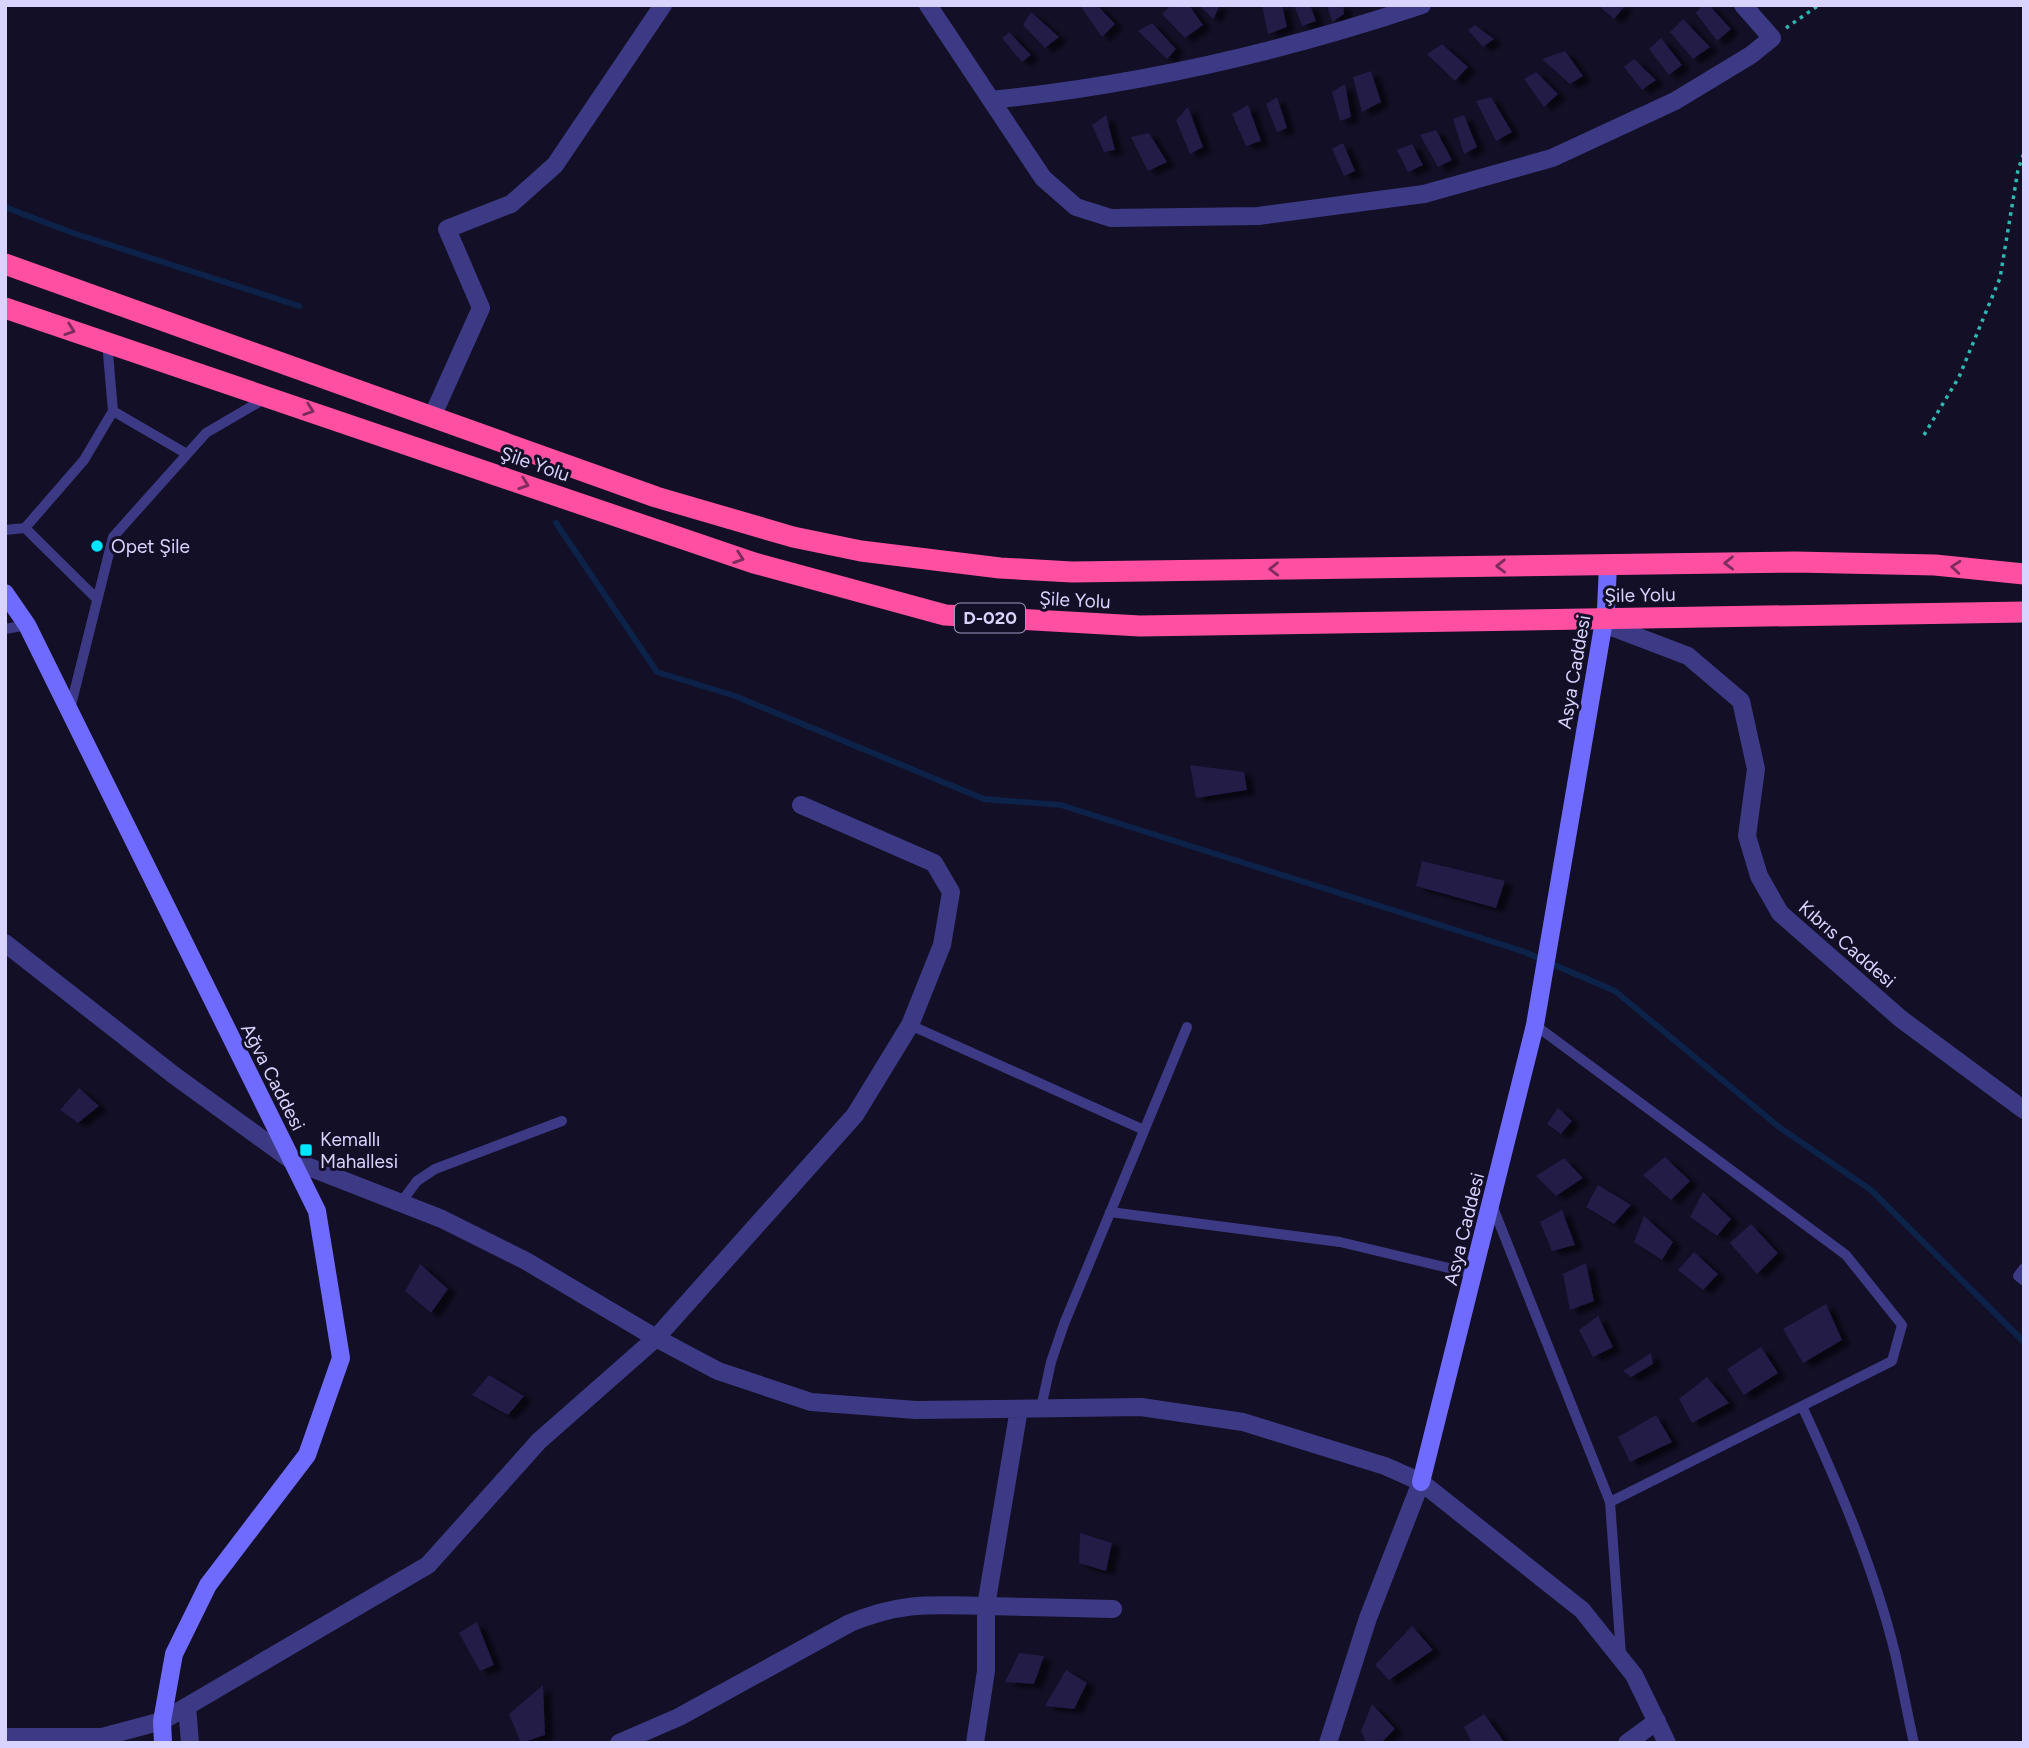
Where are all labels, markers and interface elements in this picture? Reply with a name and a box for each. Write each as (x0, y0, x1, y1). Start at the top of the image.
one-way arrow (63, 322, 76, 336)
one-way arrow (302, 402, 314, 416)
street label: Şile Yolu (497, 441, 573, 487)
one-way arrow (517, 476, 530, 490)
place label: Opet Şile (111, 535, 190, 558)
marker: Opet Şile (89, 538, 105, 554)
one-way arrow (732, 550, 745, 564)
one-way arrow (1723, 556, 1734, 571)
one-way arrow (1495, 559, 1506, 574)
one-way arrow (1950, 560, 1961, 575)
one-way arrow (1268, 561, 1278, 577)
street label: Şile Yolu (1604, 583, 1676, 607)
street label: Şile Yolu (1039, 587, 1111, 613)
road number: D-020 (955, 604, 1025, 632)
street label: Asya Caddesi (1553, 613, 1595, 731)
street label: Kıbrıs Caddesi (1794, 896, 1900, 992)
street label: Ağva Caddesi (236, 1020, 310, 1134)
place label: Kemallı Mahallesi (320, 1128, 398, 1173)
marker: Kemallı Mahallesi (298, 1142, 314, 1158)
street label: Asya Caddesi (1439, 1170, 1489, 1288)

